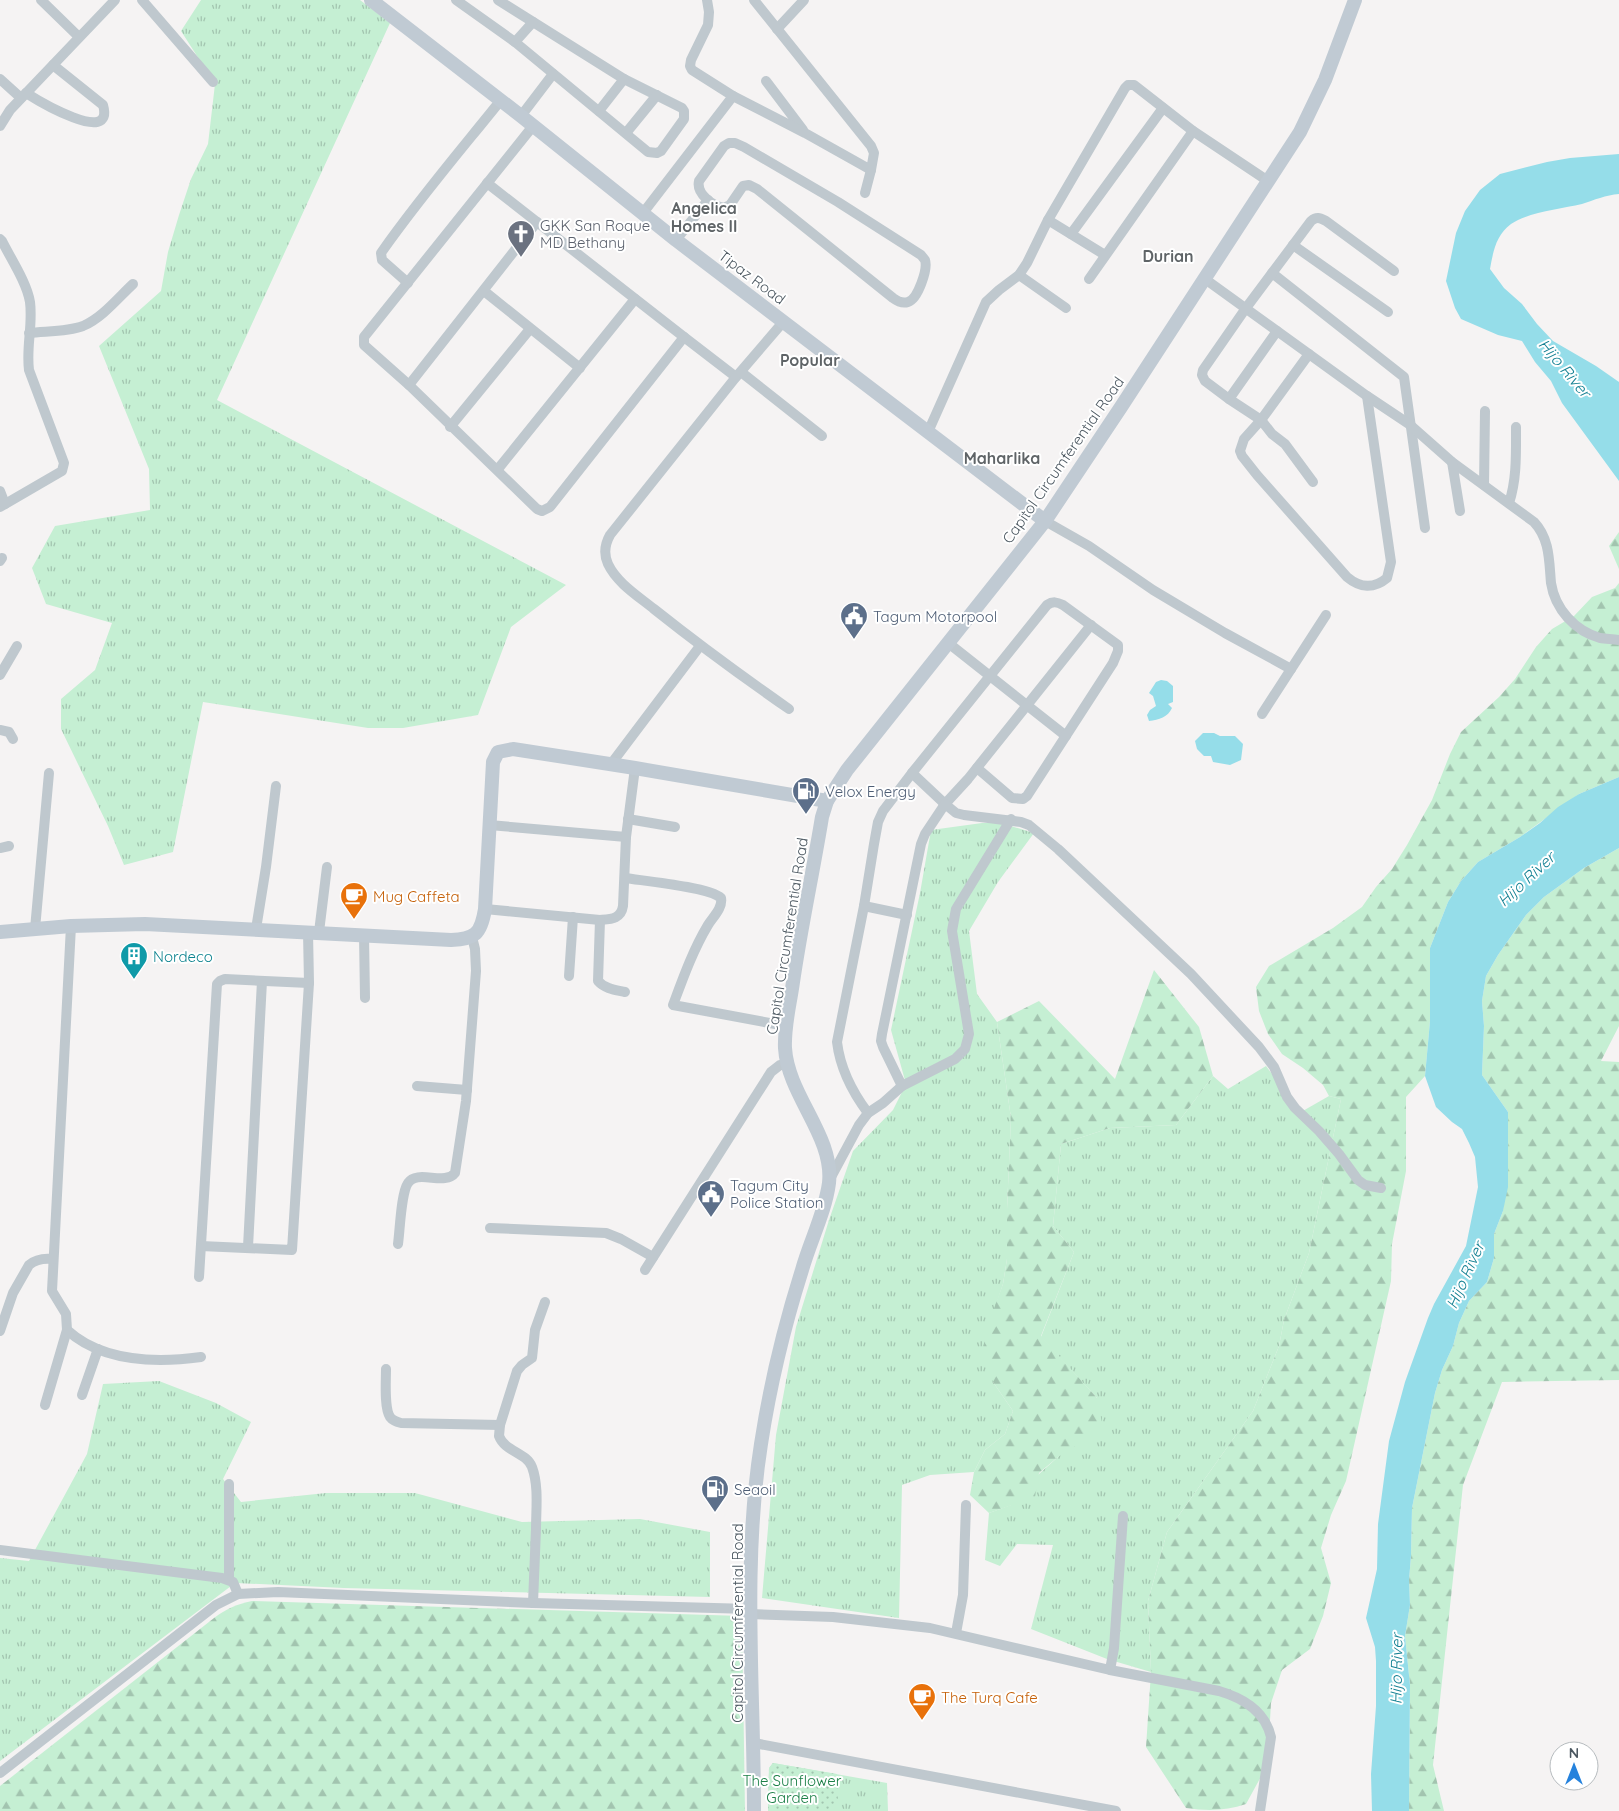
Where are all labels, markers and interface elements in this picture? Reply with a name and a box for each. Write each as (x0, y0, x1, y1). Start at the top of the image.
district label: Angelica Homes II (671, 198, 737, 236)
place label: GKK San Roque MD Bethany (540, 216, 650, 252)
church icon: GKK San Roque MD Bethany (506, 219, 536, 258)
street label: Tipaz Road (715, 246, 789, 308)
district label: Durian (1142, 246, 1194, 266)
water label: Hijo River (1535, 334, 1597, 403)
district label: Popular (780, 350, 840, 370)
street label: Capitol Circumferential Road (998, 373, 1128, 547)
district label: Maharlika (964, 448, 1040, 468)
public building icon: Tagum Motorpool (839, 601, 869, 640)
place label: Tagum Motorpool (873, 607, 997, 626)
fuel station icon: Velox Energy (791, 776, 821, 815)
place label: Velox Energy (825, 782, 916, 801)
street label: Capitol Circumferential Road (762, 836, 812, 1036)
water label: Hijo River (1493, 846, 1560, 911)
cafe icon: Mug Caffeta (339, 881, 369, 920)
place label: Mug Caffeta (373, 887, 460, 906)
building icon: Nordeco (119, 941, 149, 980)
place label: Nordeco (153, 947, 213, 966)
place label: Tagum City Police Station (730, 1176, 823, 1212)
public building icon: Tagum City Police Station (696, 1179, 726, 1218)
water label: Hijo River (1441, 1237, 1489, 1312)
fuel station icon: Seaoil (700, 1474, 730, 1513)
place label: Seaoil (734, 1480, 776, 1499)
street label: Capitol Circumferential Road (728, 1523, 747, 1723)
water label: Hijo River (1385, 1631, 1407, 1705)
cafe icon: The Turq Cafe (907, 1682, 937, 1721)
place label: The Turq Cafe (941, 1688, 1038, 1707)
north arrow (1549, 1741, 1599, 1791)
text: N (1569, 1744, 1579, 1762)
park label: The Sunflower Garden (742, 1771, 842, 1807)

